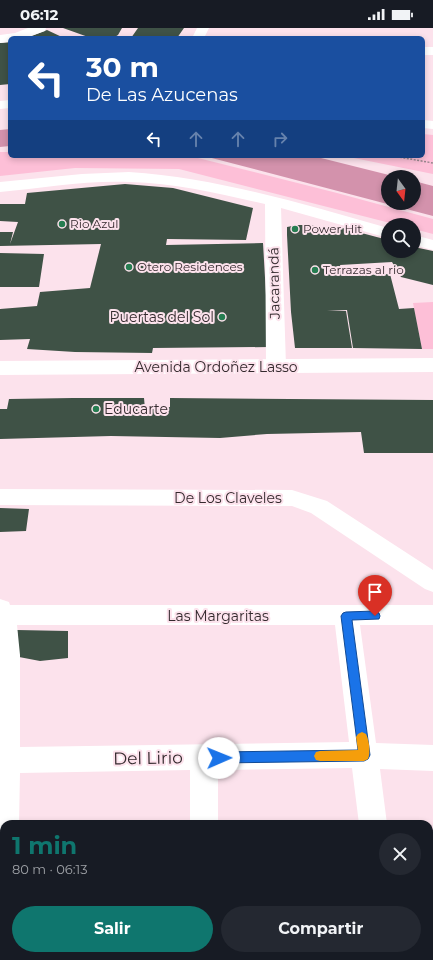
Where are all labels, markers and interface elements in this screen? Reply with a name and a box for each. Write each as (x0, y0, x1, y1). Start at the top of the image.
text: 06:12 (20, 5, 58, 24)
text: 30 m (86, 50, 159, 84)
icon: left (20, 52, 72, 104)
text: De Las Azucenas (86, 84, 238, 106)
icon: left (143, 128, 165, 150)
icon: ahead (185, 128, 207, 150)
icon: ahead (227, 128, 249, 150)
icon: right (269, 128, 291, 150)
north arrow (381, 170, 421, 210)
map controls (381, 170, 421, 258)
place label: Rio Azul (70, 216, 119, 231)
button: search (381, 218, 421, 258)
marker: Rio Azul (57, 219, 67, 229)
place label: Power Hit (303, 221, 362, 236)
marker: Power Hit (290, 224, 300, 234)
street label: Jacarandá (264, 247, 284, 320)
place label: Otero Residences (137, 259, 243, 274)
marker: Otero Residences (124, 262, 134, 272)
place label: Terrazas al rio (323, 262, 404, 277)
marker: Terrazas al rio (310, 265, 320, 275)
place label: Puertas del Sol (110, 308, 214, 326)
marker: Puertas del Sol (217, 312, 227, 322)
street label: Avenida Ordoñez Lasso (134, 358, 298, 376)
place label: Educarte (104, 400, 168, 418)
marker: Educarte (91, 404, 101, 414)
street label: De Los Claveles (174, 489, 282, 507)
pin (358, 575, 392, 616)
icon: arrive (364, 581, 386, 603)
street label: Las Margaritas (167, 607, 269, 625)
position arrow (198, 737, 240, 779)
street label: Del Lirio (113, 747, 183, 769)
text: 1 min (12, 831, 77, 860)
button: close (379, 833, 421, 875)
text: 80 m · 06:13 (12, 861, 88, 877)
button: Salir (12, 906, 213, 952)
button: Compartir (221, 906, 421, 952)

